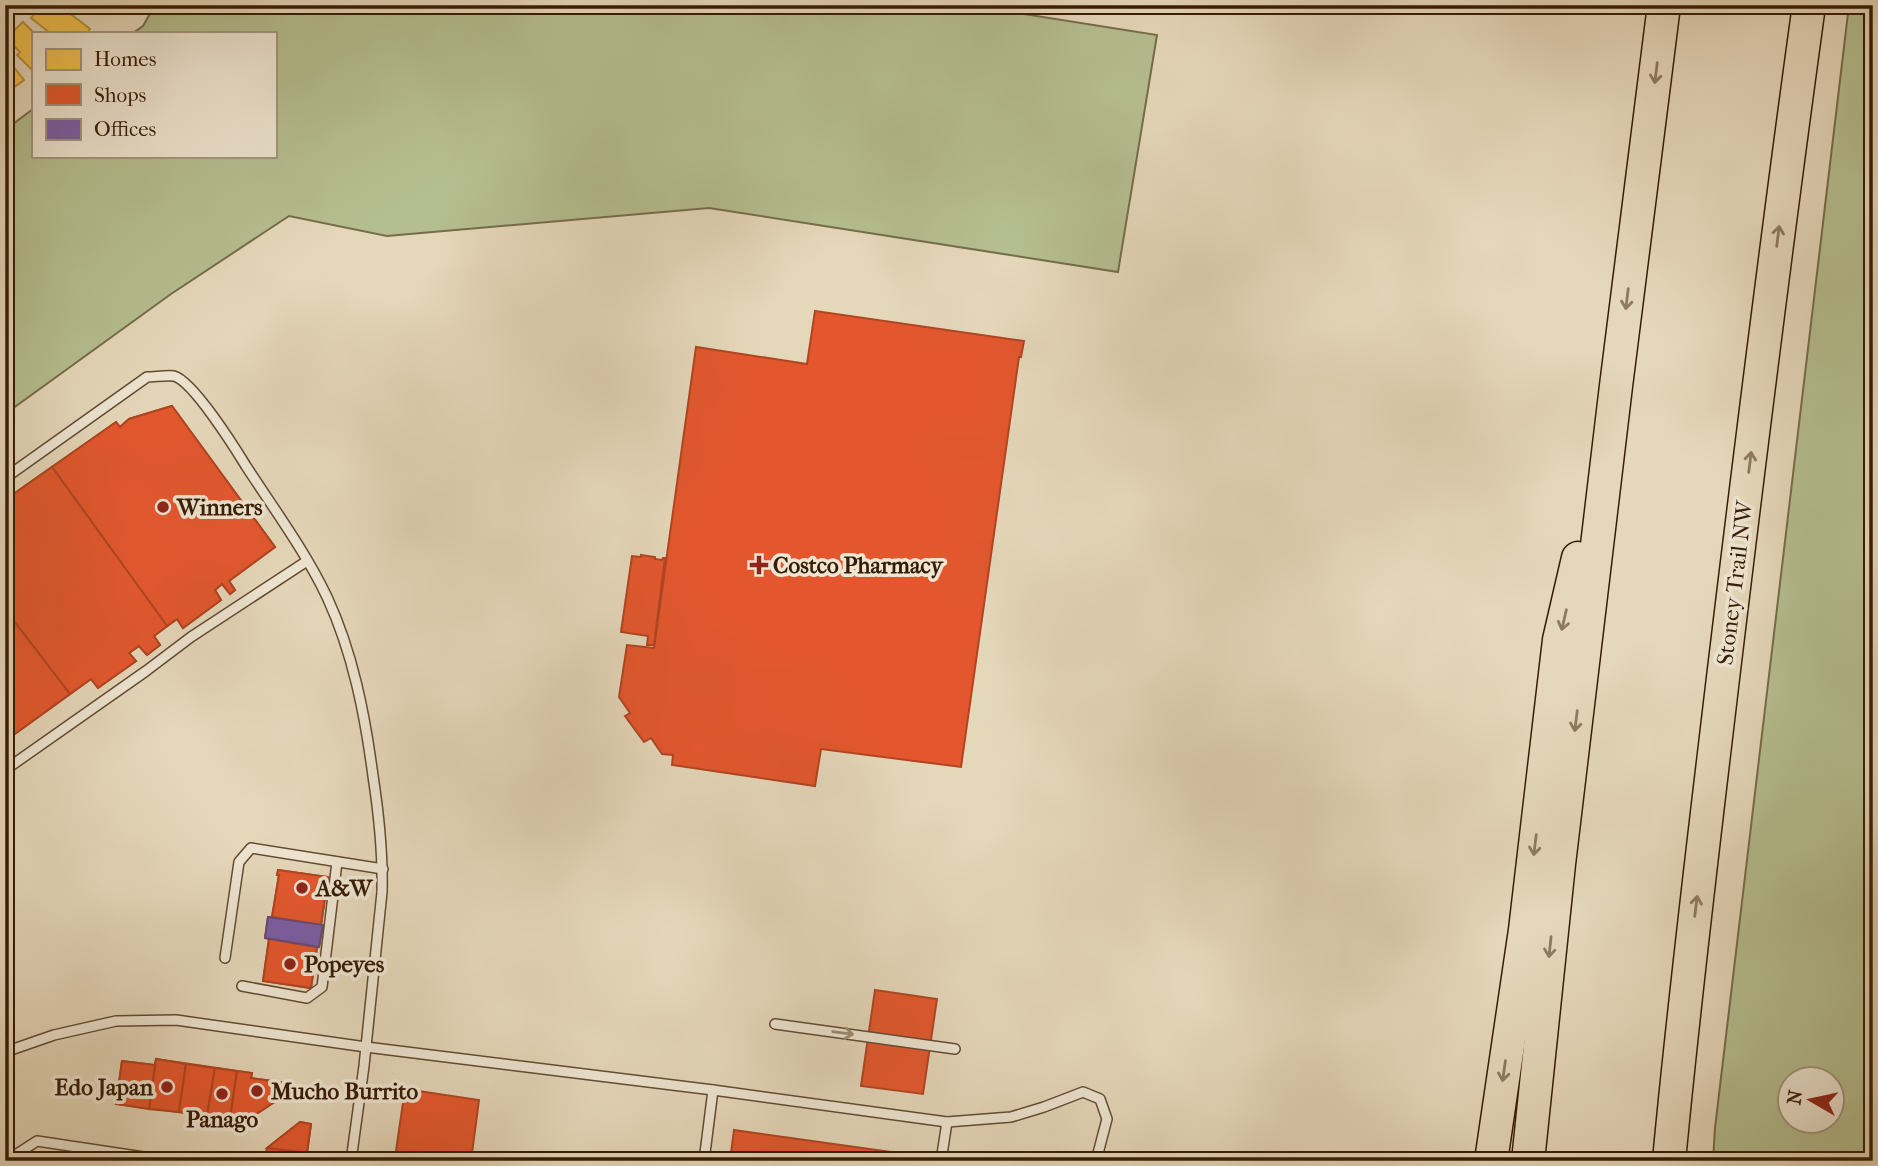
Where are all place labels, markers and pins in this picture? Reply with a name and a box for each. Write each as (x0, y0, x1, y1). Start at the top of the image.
place label: Winners (176, 494, 263, 521)
marker: Winners (155, 499, 171, 515)
place label: Costco Pharmacy (773, 552, 945, 579)
marker: Costco Pharmacy (751, 557, 767, 573)
place label: A&W (314, 875, 374, 902)
marker: A&W (294, 880, 310, 896)
place label: Popeyes (304, 951, 385, 978)
marker: Popeyes (282, 956, 298, 972)
place label: Edo Japan (55, 1074, 154, 1101)
place label: Mucho Burrito (271, 1078, 419, 1105)
marker: Edo Japan (159, 1079, 175, 1095)
marker: Mucho Burrito (249, 1083, 265, 1099)
marker: Panago (214, 1086, 230, 1102)
place label: Panago (186, 1106, 258, 1133)

